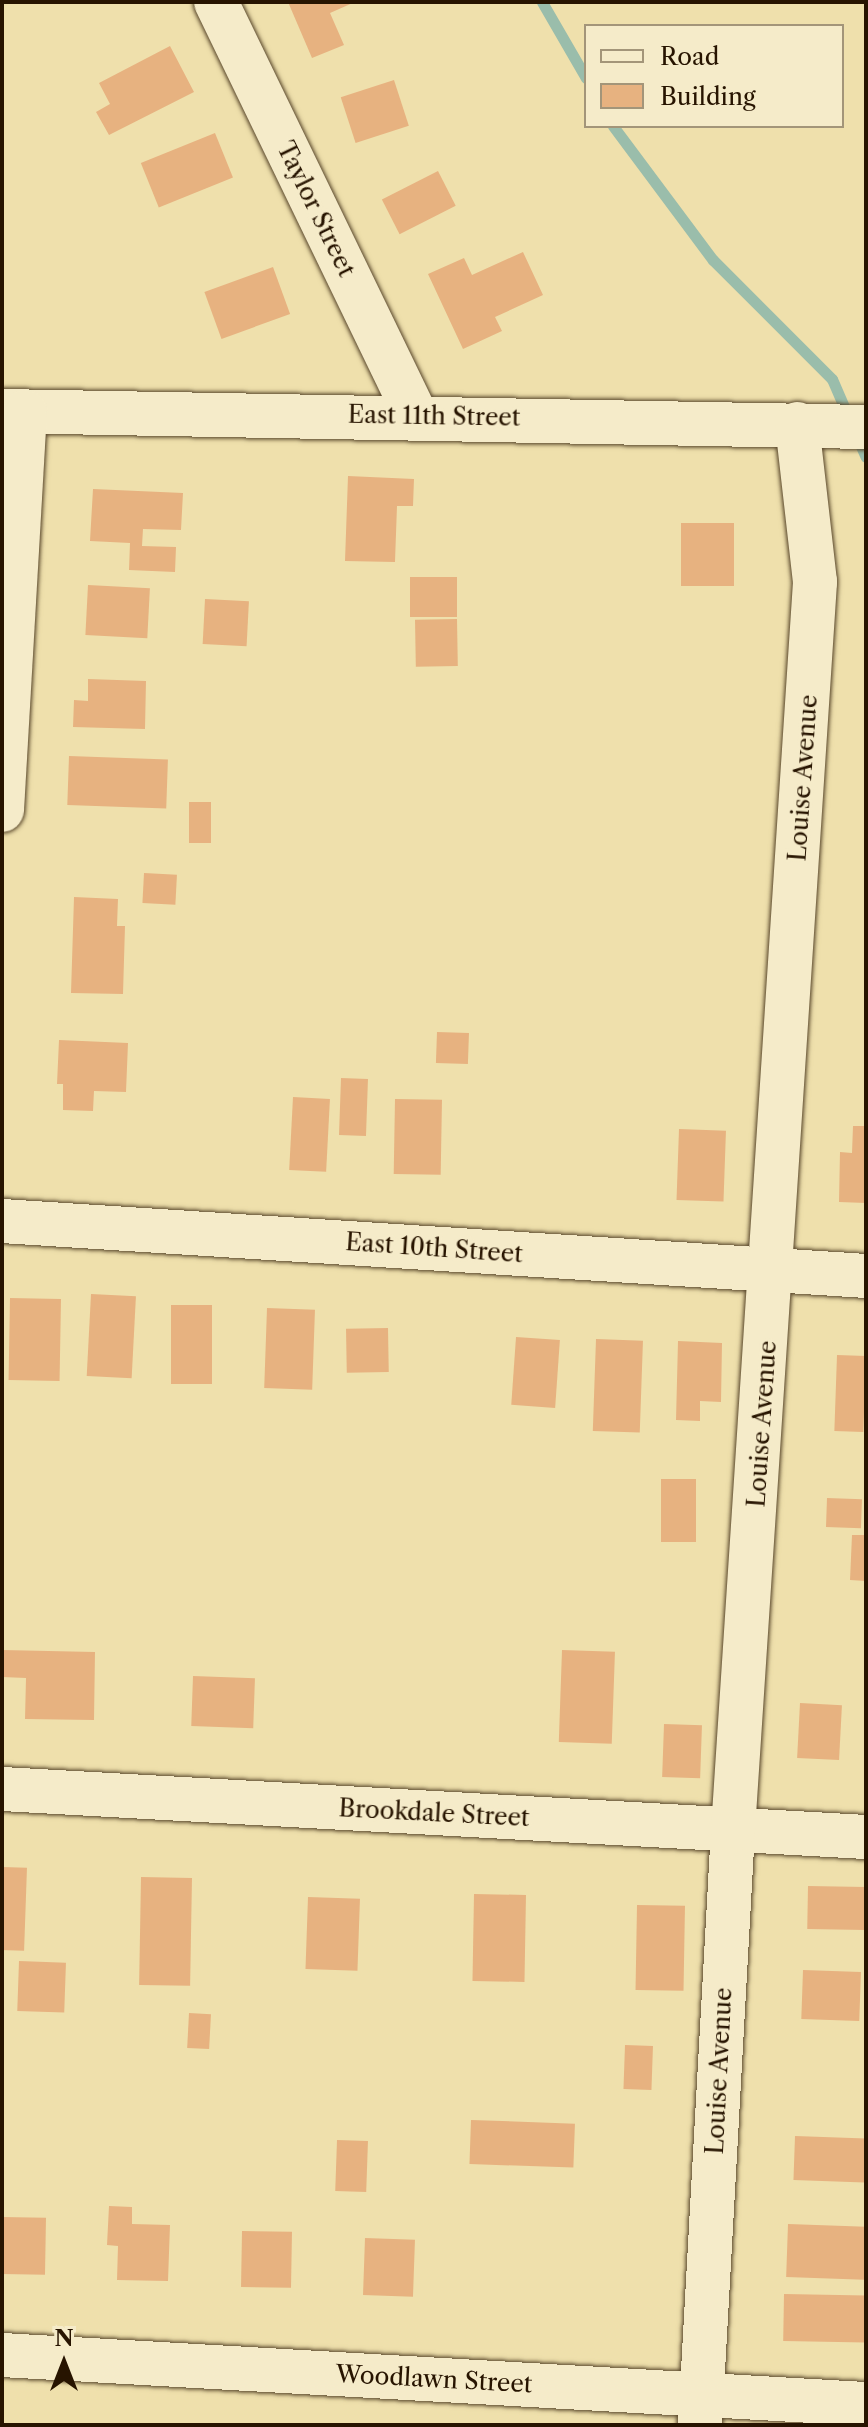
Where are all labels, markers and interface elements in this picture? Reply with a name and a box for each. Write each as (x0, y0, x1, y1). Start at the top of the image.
legend (584, 24, 844, 128)
text: Road (660, 42, 719, 71)
text: Building (660, 82, 756, 111)
street label: Taylor Street (271, 136, 361, 282)
street label: East 11th Street (348, 400, 520, 432)
street label: Louise Avenue (783, 693, 823, 863)
street label: East 10th Street (344, 1227, 524, 1269)
street label: Louise Avenue (742, 1339, 782, 1509)
street label: Brookdale Street (338, 1794, 530, 1832)
street label: Louise Avenue (700, 1986, 738, 2156)
north arrow (24, 2323, 104, 2403)
text: N (54, 2325, 74, 2352)
street label: Woodlawn Street (335, 2359, 533, 2399)

